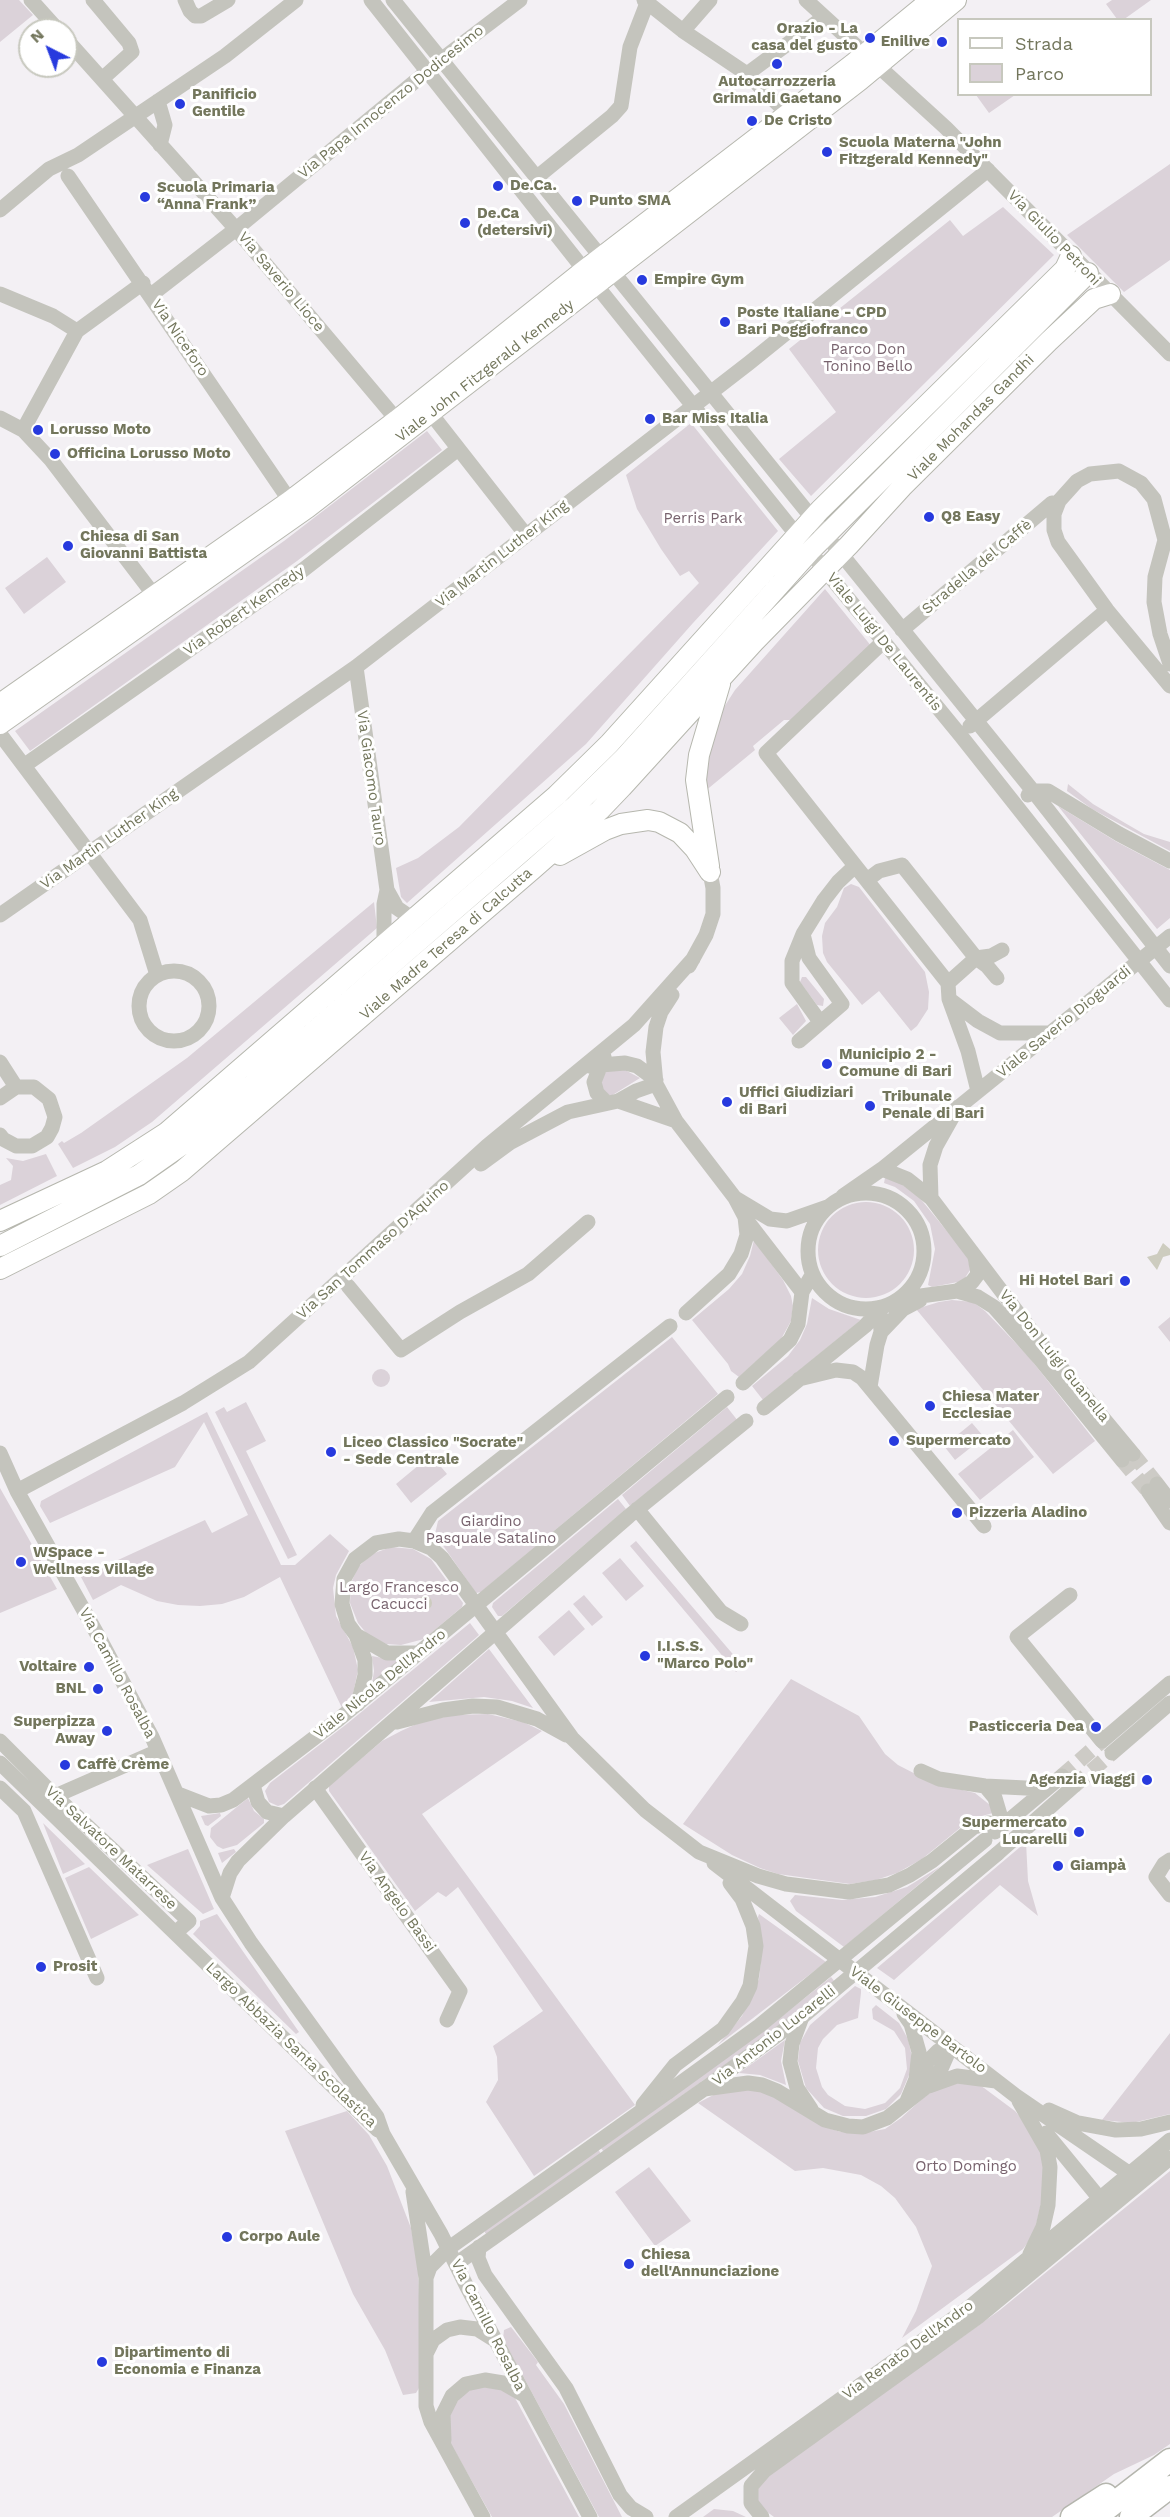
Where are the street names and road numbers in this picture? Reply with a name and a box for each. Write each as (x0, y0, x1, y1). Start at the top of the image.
street label: Via Papa Innocenzo Dodicesimo (295, 21, 487, 183)
street label: Via Giulio Petroni (1004, 186, 1104, 290)
street label: Via Saverio Lioce (234, 228, 328, 336)
street label: Via Niceforo (148, 296, 212, 380)
street label: Viale John Fitzgerald Kennedy (392, 296, 578, 446)
street label: Viale Mohandas Gandhi (904, 351, 1038, 485)
street label: Via Martin Luther King (432, 497, 572, 611)
street label: Stradella del Caffè (918, 516, 1036, 618)
street label: Via Robert Kennedy (180, 563, 308, 659)
street label: Viale Luigi De Laurentis (823, 569, 945, 715)
street label: Via Giacomo Tauro (353, 709, 389, 847)
street label: Via Martin Luther King (37, 785, 181, 893)
street label: Viale Madre Teresa di Calcutta (356, 864, 536, 1024)
street label: Viale Saverio Dioguardi (993, 962, 1135, 1082)
street label: Via San Tommaso D'Aquino (293, 1177, 453, 1323)
street label: Via Don Luigi Guanella (995, 1286, 1113, 1426)
street label: Via Camillo Rosalba (75, 1605, 159, 1741)
street label: Viale Nicola Dell'Andro (310, 1625, 450, 1743)
street label: Via Salvatore Matarrese (42, 1782, 180, 1914)
street label: Via Angelo Bassi (354, 1848, 440, 1956)
street label: Largo Abbazia Santa Scolastica (202, 1959, 380, 2131)
street label: Viale Giuseppe Bartolo (846, 1963, 990, 2077)
street label: Via Antonio Lucarelli (709, 1982, 839, 2090)
street label: Via Camillo Rosalba (447, 2256, 529, 2394)
street label: Via Renato Dell'Andro (839, 2296, 977, 2404)

